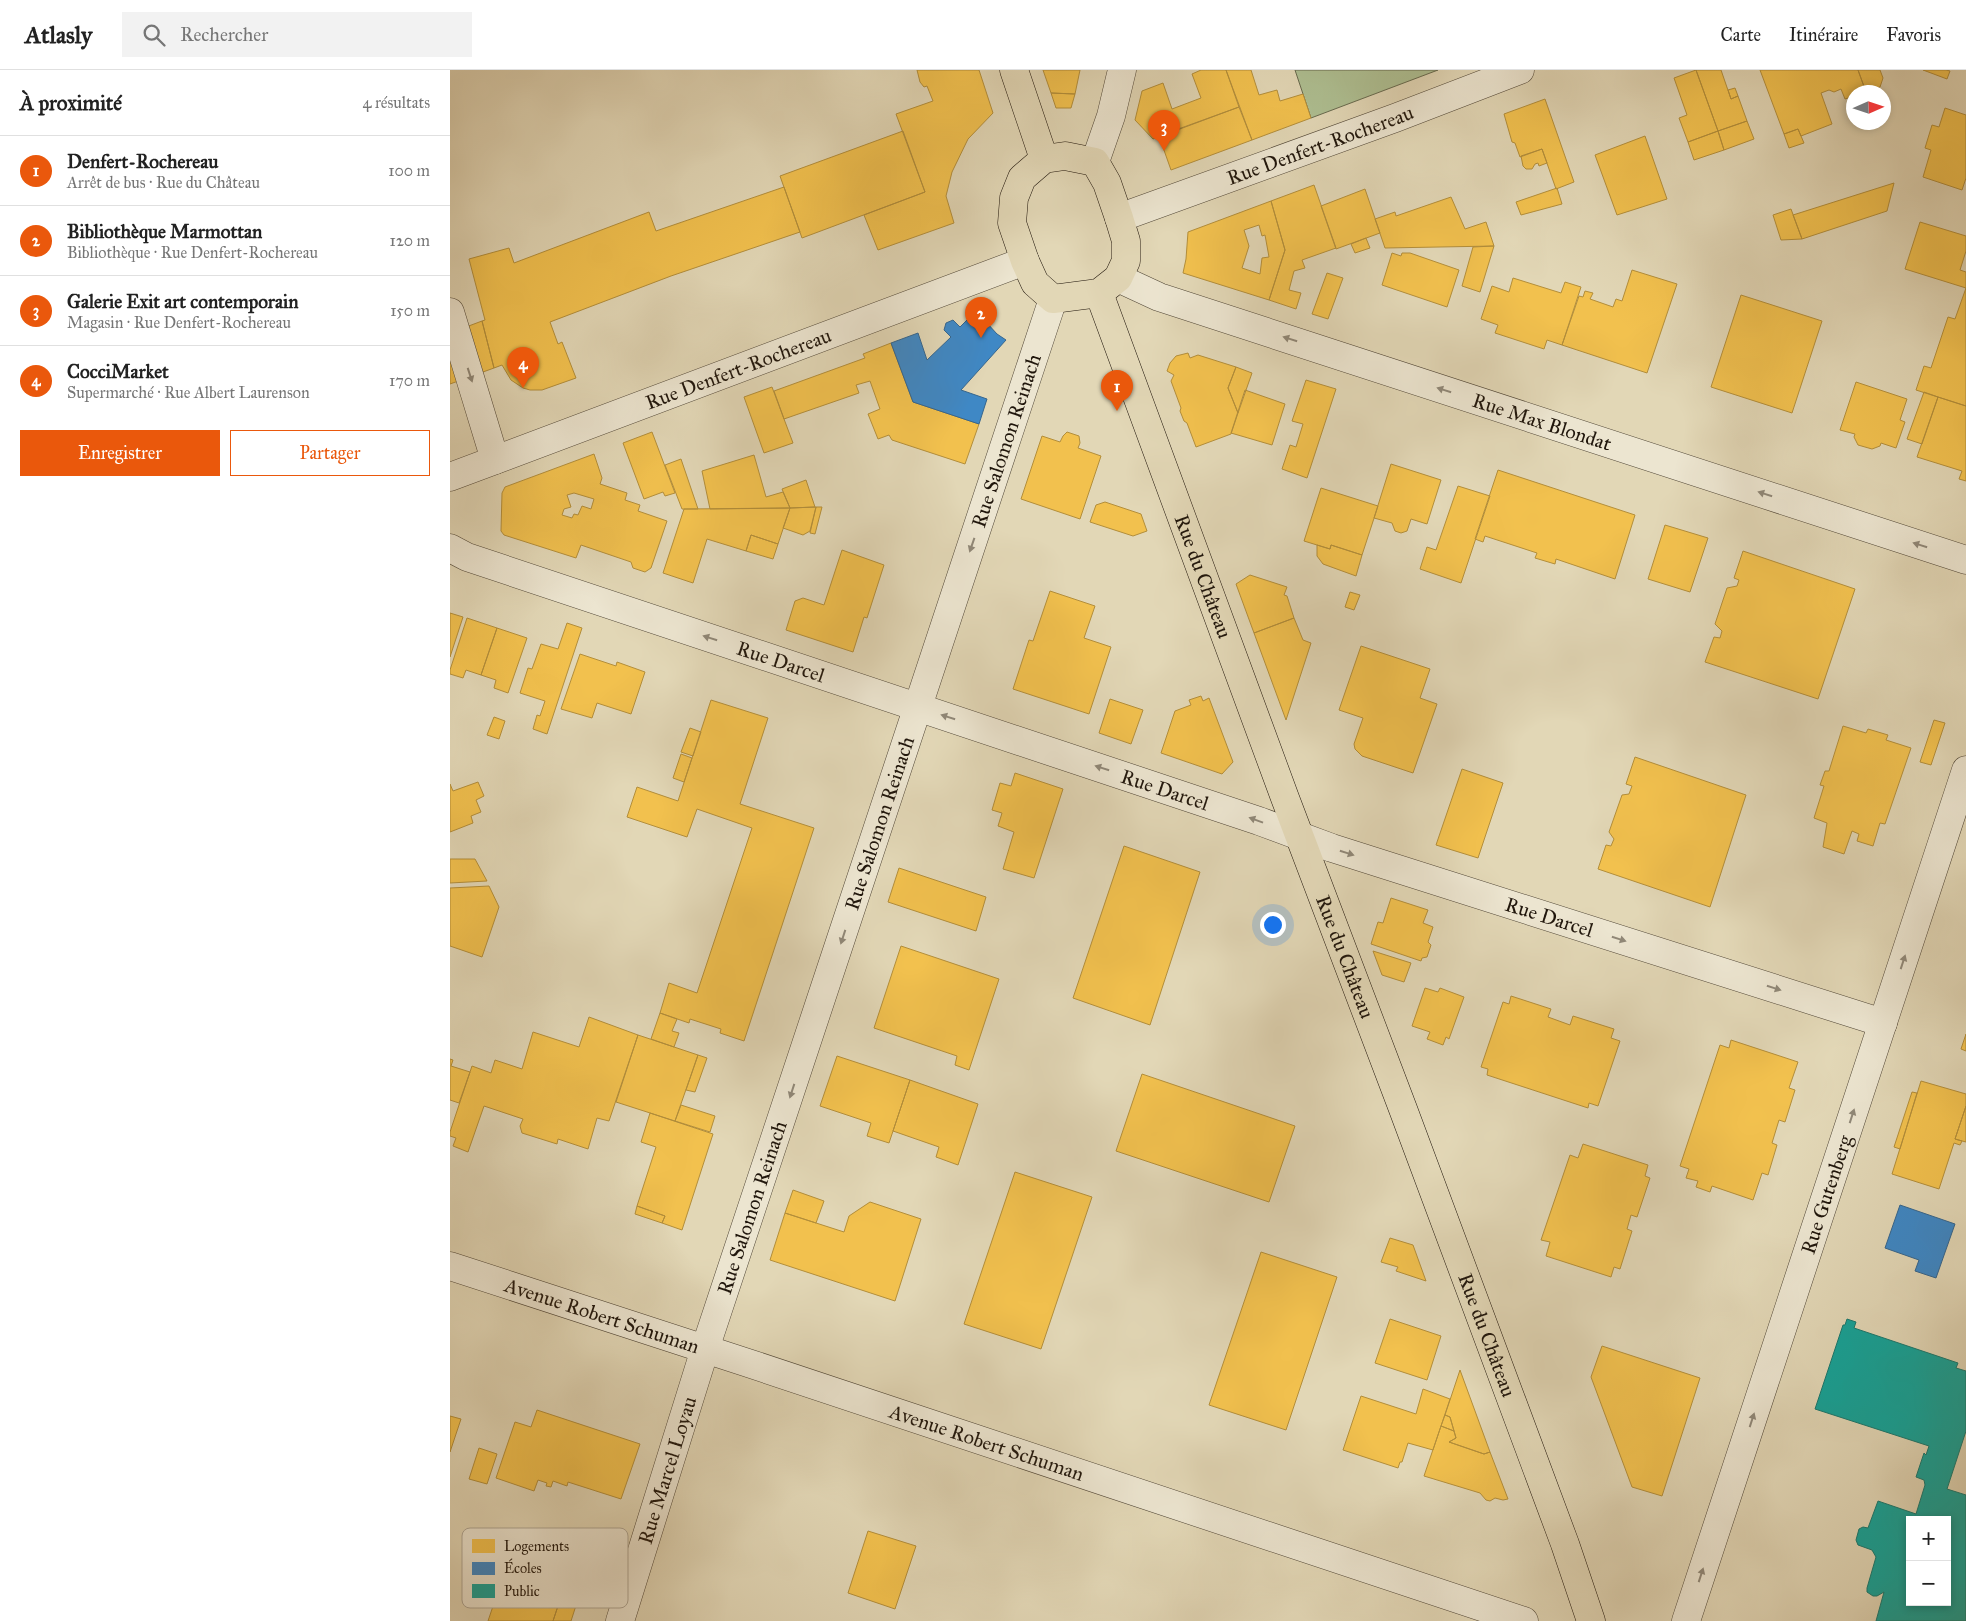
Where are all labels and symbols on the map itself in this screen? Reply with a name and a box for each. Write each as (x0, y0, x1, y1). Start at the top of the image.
north arrow (1846, 85, 1891, 130)
street label: Rue Denfert-Rochereau (1224, 100, 1417, 190)
pin: 3 (1148, 110, 1180, 151)
pin: 2 (965, 297, 997, 338)
street label: Rue Denfert-Rochereau (642, 323, 835, 415)
one-way arrow (1282, 335, 1297, 343)
pin: 4 (507, 347, 539, 388)
street label: Rue Salomon Reinach (966, 351, 1046, 530)
one-way arrow (467, 368, 474, 383)
pin: 1 (1101, 370, 1133, 411)
one-way arrow (1437, 385, 1452, 393)
street label: Rue Max Blondat (1469, 388, 1615, 456)
one-way arrow (1758, 490, 1773, 498)
street label: Rue du Château (1170, 511, 1237, 642)
one-way arrow (968, 538, 976, 553)
one-way arrow (1912, 541, 1927, 548)
one-way arrow (703, 634, 718, 642)
street label: Rue Darcel (734, 636, 828, 688)
one-way arrow (940, 713, 955, 720)
street label: Rue Salomon Reinach (839, 733, 919, 913)
one-way arrow (1094, 764, 1109, 771)
street label: Rue Darcel (1118, 764, 1213, 816)
one-way arrow (1248, 816, 1263, 824)
one-way arrow (1340, 850, 1355, 858)
street label: Rue du Château (1311, 892, 1380, 1022)
street label: Rue Darcel (1502, 892, 1597, 942)
your location (1260, 912, 1286, 938)
one-way arrow (839, 929, 846, 944)
one-way arrow (1612, 936, 1627, 944)
one-way arrow (1899, 954, 1907, 969)
one-way arrow (1767, 985, 1782, 993)
one-way arrow (787, 1084, 795, 1099)
one-way arrow (1849, 1109, 1856, 1124)
street label: Rue Salomon Reinach (712, 1118, 792, 1297)
street label: Rue Gutenberg (1796, 1131, 1858, 1257)
street label: Rue du Château (1453, 1270, 1521, 1400)
street label: Avenue Robert Schuman (501, 1272, 703, 1358)
street label: Rue Marcel Loyau (633, 1393, 702, 1547)
street label: Avenue Robert Schuman (886, 1399, 1087, 1486)
one-way arrow (1749, 1413, 1756, 1428)
legend (462, 1528, 628, 1608)
text: Logements (504, 1538, 569, 1555)
text: Écoles (504, 1558, 542, 1577)
one-way arrow (1698, 1567, 1706, 1582)
text: Public (504, 1583, 540, 1600)

